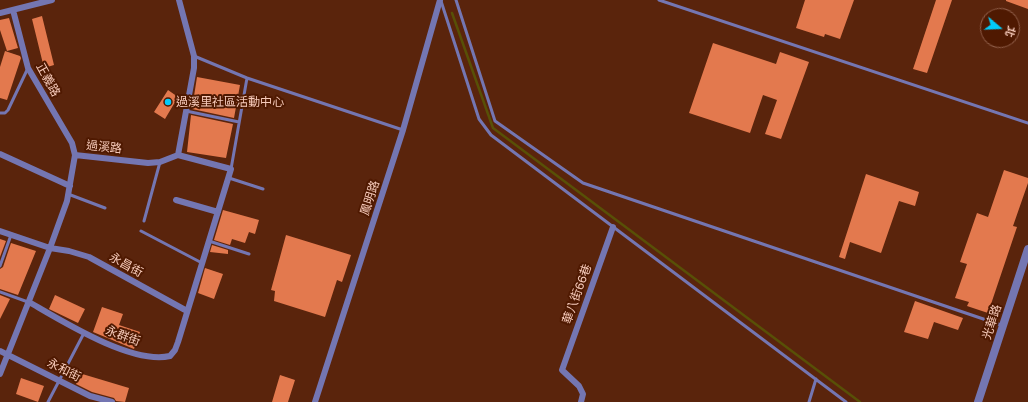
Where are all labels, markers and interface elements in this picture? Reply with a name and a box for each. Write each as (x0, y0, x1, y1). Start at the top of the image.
north arrow (980, 8, 1020, 48)
text: 北 (1003, 24, 1019, 39)
street label: 正義路 (33, 61, 63, 99)
place label: 過溪里社區活動中心 (176, 95, 284, 109)
marker: 過溪里社區活動中心 (163, 97, 173, 107)
street label: 過溪路 (85, 138, 123, 156)
street label: 鳳明路 (358, 179, 382, 217)
street label: 永昌街 (107, 250, 145, 280)
street label: 華八街66巷 (560, 262, 594, 326)
street label: 光華路 (980, 303, 1004, 341)
street label: 永群街 (104, 323, 142, 349)
street label: 永和街 (45, 355, 83, 385)

